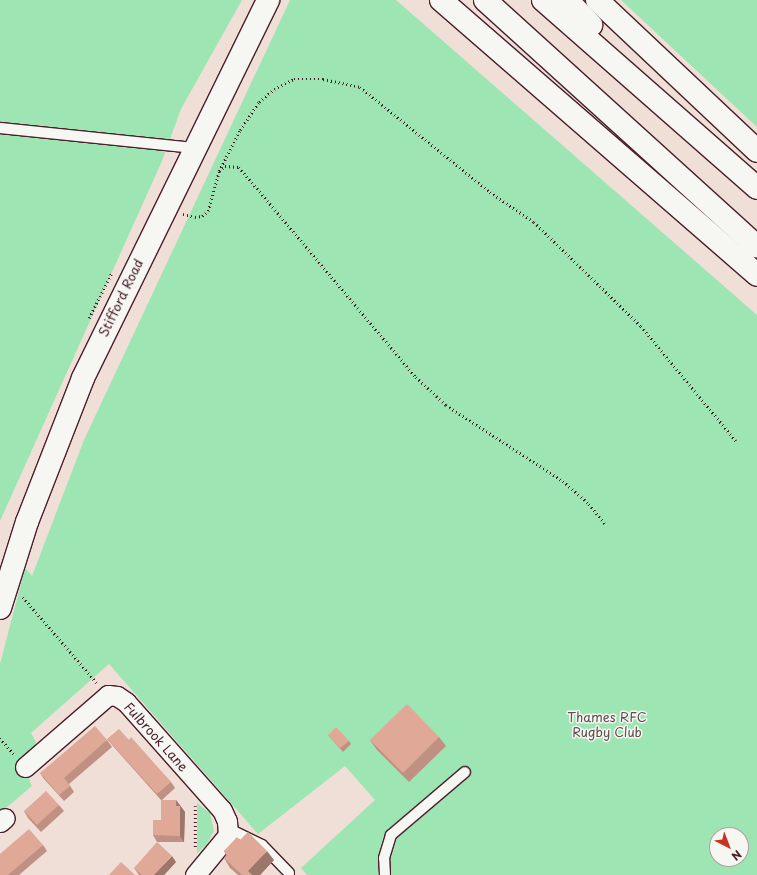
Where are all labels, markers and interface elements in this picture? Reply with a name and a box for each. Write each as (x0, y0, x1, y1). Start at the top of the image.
street label: Stifford Road (95, 257, 147, 339)
street label: Fulbrook Lane (121, 699, 191, 775)
park label: Thames RFC Rugby Club (567, 710, 647, 741)
north arrow (709, 827, 749, 867)
text: N (728, 846, 746, 865)

